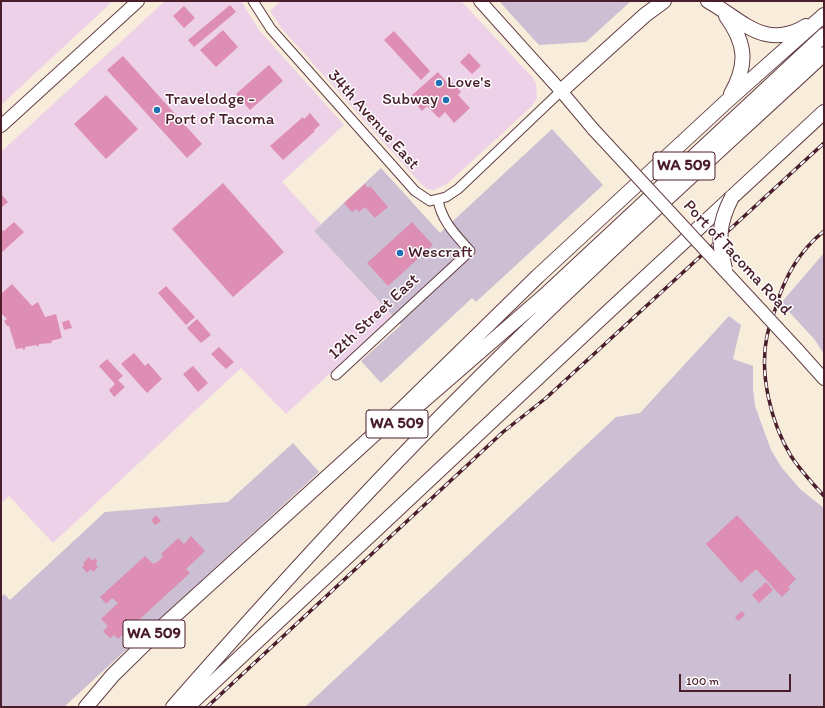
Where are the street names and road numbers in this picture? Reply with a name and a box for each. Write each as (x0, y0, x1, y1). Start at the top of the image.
street label: 34th Avenue East (323, 66, 423, 174)
road number: WA 509 (653, 152, 715, 180)
street label: Port of Tacoma Road (678, 196, 796, 320)
street label: 12th Street East (324, 270, 424, 364)
road number: WA 509 (366, 410, 428, 438)
road number: WA 509 (123, 620, 185, 648)

